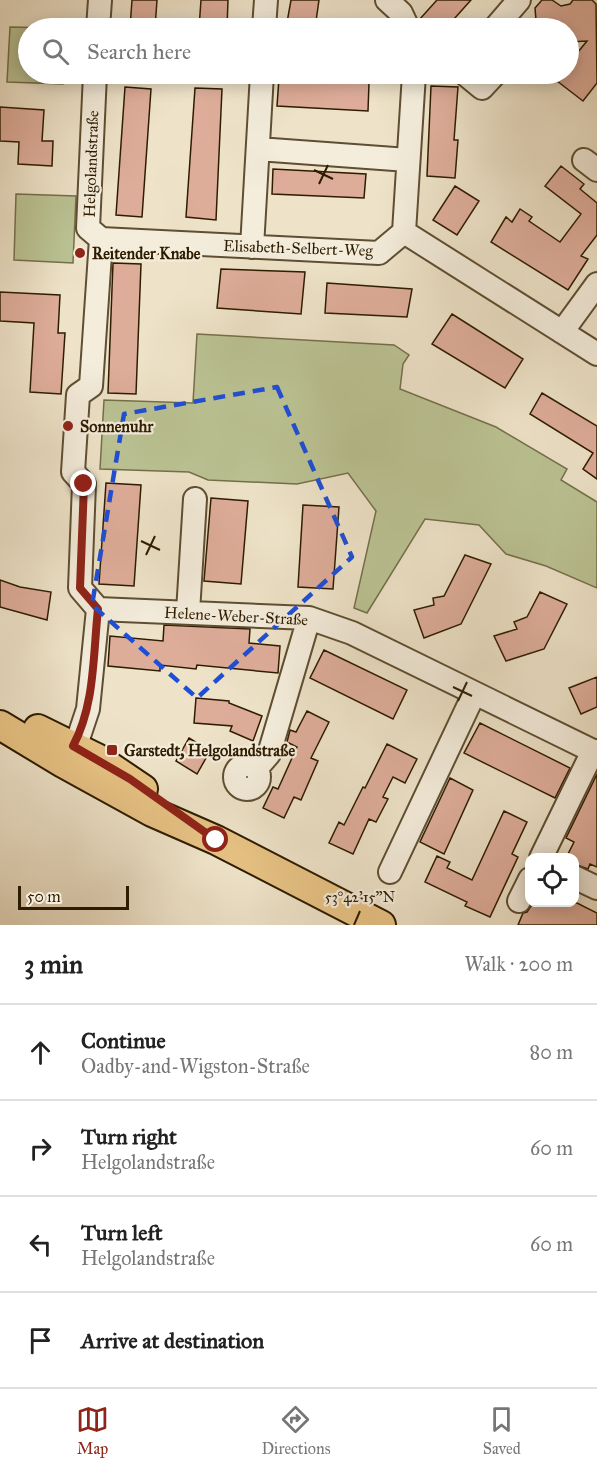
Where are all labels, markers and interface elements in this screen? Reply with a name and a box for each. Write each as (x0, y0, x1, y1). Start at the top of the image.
search box (18, 18, 579, 84)
icon: search (39, 35, 72, 68)
text: Search here (87, 38, 191, 65)
street label: Helgolandstraße (80, 110, 103, 218)
street label: Elisabeth-Selbert-Weg (223, 236, 374, 261)
place label: Reitender Knabe (92, 244, 201, 263)
marker: Reitender Knabe (73, 246, 87, 260)
place label: Sonnenuhr (80, 417, 154, 436)
marker: Sonnenuhr (61, 419, 75, 433)
route end (70, 470, 96, 496)
street label: Helene-Weber-Straße (164, 603, 309, 629)
place label: Garstedt, Helgolandstraße (124, 741, 295, 761)
marker: Garstedt, Helgolandstraße (105, 743, 119, 757)
route start (202, 826, 228, 852)
map controls (525, 853, 579, 907)
button: locate (525, 853, 579, 907)
scale bar (18, 883, 129, 910)
text: 50 m (27, 887, 61, 906)
text: 53°42'15"N (325, 888, 395, 906)
text: 3 min (24, 948, 83, 980)
text: Walk · 200 m (465, 952, 573, 976)
text: Continue (81, 1027, 166, 1054)
icon: ahead (24, 1036, 57, 1069)
text: 80 m (530, 1040, 573, 1064)
text: Oadby-and-Wigston-Straße (81, 1054, 310, 1078)
text: Turn right (81, 1123, 177, 1150)
icon: right (24, 1132, 57, 1165)
text: 60 m (530, 1136, 573, 1160)
text: Helgolandstraße (81, 1150, 215, 1174)
text: Turn left (81, 1219, 163, 1246)
icon: left (24, 1228, 57, 1261)
text: 60 m (530, 1232, 573, 1256)
text: Helgolandstraße (81, 1246, 215, 1270)
icon: arrive (24, 1324, 57, 1357)
text: Arrive at destination (81, 1327, 264, 1354)
tab: Map (76, 1403, 109, 1458)
tab: Directions (261, 1403, 330, 1458)
tab: Saved (483, 1403, 521, 1458)

